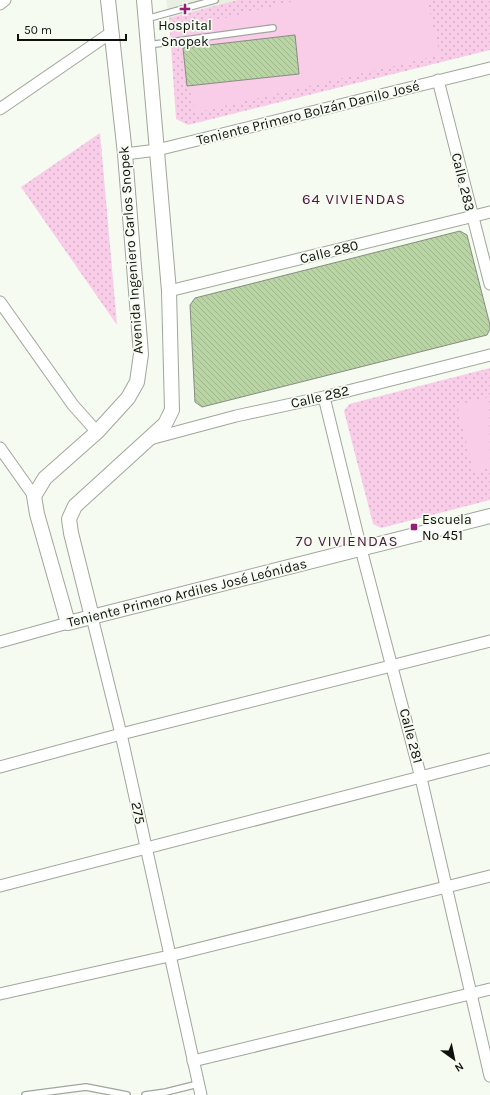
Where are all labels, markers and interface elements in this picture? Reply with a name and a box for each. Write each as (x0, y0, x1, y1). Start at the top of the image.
marker: Hospital Snopek (179, 3, 191, 15)
scale bar (18, 16, 126, 42)
place label: Hospital Snopek (158, 17, 212, 50)
text: 50 m (24, 23, 52, 37)
street label: Teniente Primero Bolzán Danilo José (195, 77, 421, 149)
street label: Avenida Ingeniero Carlos Snopek (115, 145, 147, 355)
street label: Calle 283 (448, 151, 478, 213)
district label: 64 VIVIENDAS (302, 190, 406, 208)
street label: Calle 280 (298, 237, 360, 267)
street label: Calle 282 (289, 382, 351, 412)
place label: Escuela Nº 451 (422, 511, 472, 544)
marker: Escuela Nº 451 (409, 522, 419, 532)
district label: 70 VIVIENDAS (295, 532, 399, 550)
street label: Teniente Primero Ardiles José Leónidas (65, 555, 309, 631)
street label: Calle 281 (396, 707, 426, 765)
street label: 275 (127, 800, 149, 826)
north arrow (434, 1039, 474, 1079)
text: N (452, 1059, 466, 1075)

